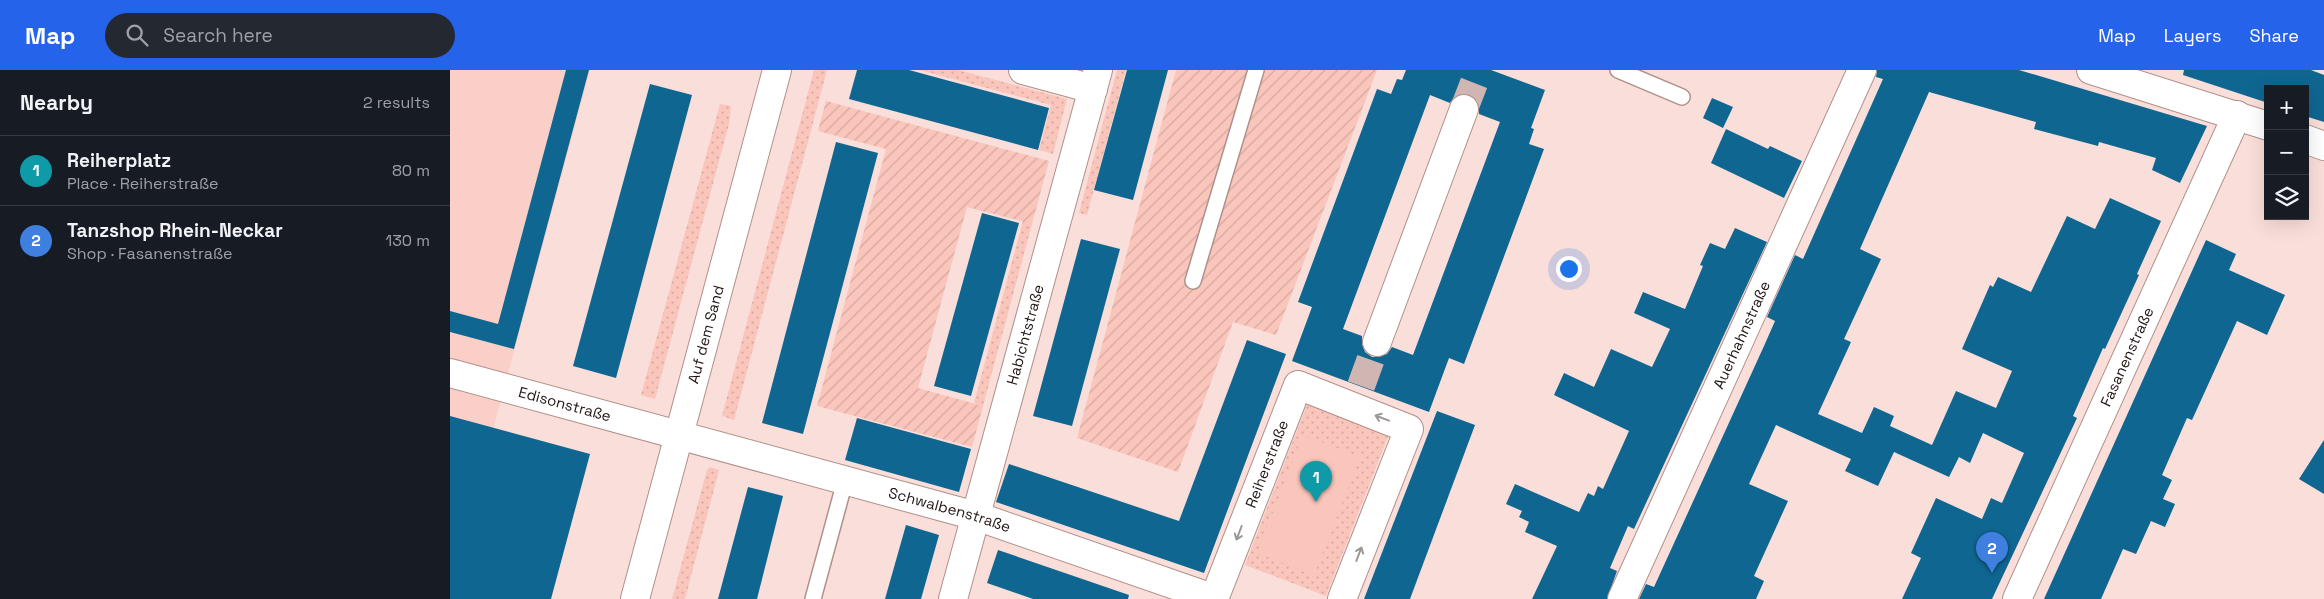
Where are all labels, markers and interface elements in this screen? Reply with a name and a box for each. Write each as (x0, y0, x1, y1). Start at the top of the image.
search box (105, 13, 455, 58)
text: Map (25, 20, 75, 51)
icon: search (123, 21, 151, 49)
text: Search here (163, 23, 273, 48)
text: Map (2098, 24, 2136, 47)
text: Layers (2164, 24, 2221, 47)
text: Share (2249, 24, 2299, 47)
map controls (2264, 85, 2309, 220)
button: + (2264, 85, 2309, 130)
text: Nearby (20, 89, 93, 116)
text: 2 results (363, 92, 430, 113)
button: − (2264, 130, 2309, 175)
text: Reiherplatz (67, 148, 171, 173)
text: 1 (32, 160, 40, 181)
text: 80 m (392, 160, 430, 181)
text: Place · Reiherstraße (67, 173, 219, 194)
button: layers (2264, 175, 2309, 220)
text: Tanzshop Rhein-Neckar (67, 218, 283, 243)
text: 2 (31, 230, 41, 251)
text: 130 m (386, 230, 430, 251)
text: Shop · Fasanenstraße (67, 243, 232, 264)
your location (1556, 256, 1582, 282)
street label: Auerhahnstraße (1709, 278, 1774, 392)
street label: Habichtstraße (1002, 282, 1048, 387)
street label: Auf dem Sand (683, 283, 728, 386)
street label: Fasanenstraße (2096, 304, 2158, 409)
street label: Edisonstraße (517, 382, 613, 425)
one-way arrow (1375, 413, 1390, 423)
street label: Reiherstraße (1241, 417, 1292, 510)
pin: 1 (1300, 461, 1332, 502)
street label: Schwalbenstraße (887, 483, 1013, 536)
one-way arrow (1234, 525, 1244, 540)
pin: 2 (1976, 532, 2008, 573)
one-way arrow (1356, 546, 1365, 561)

